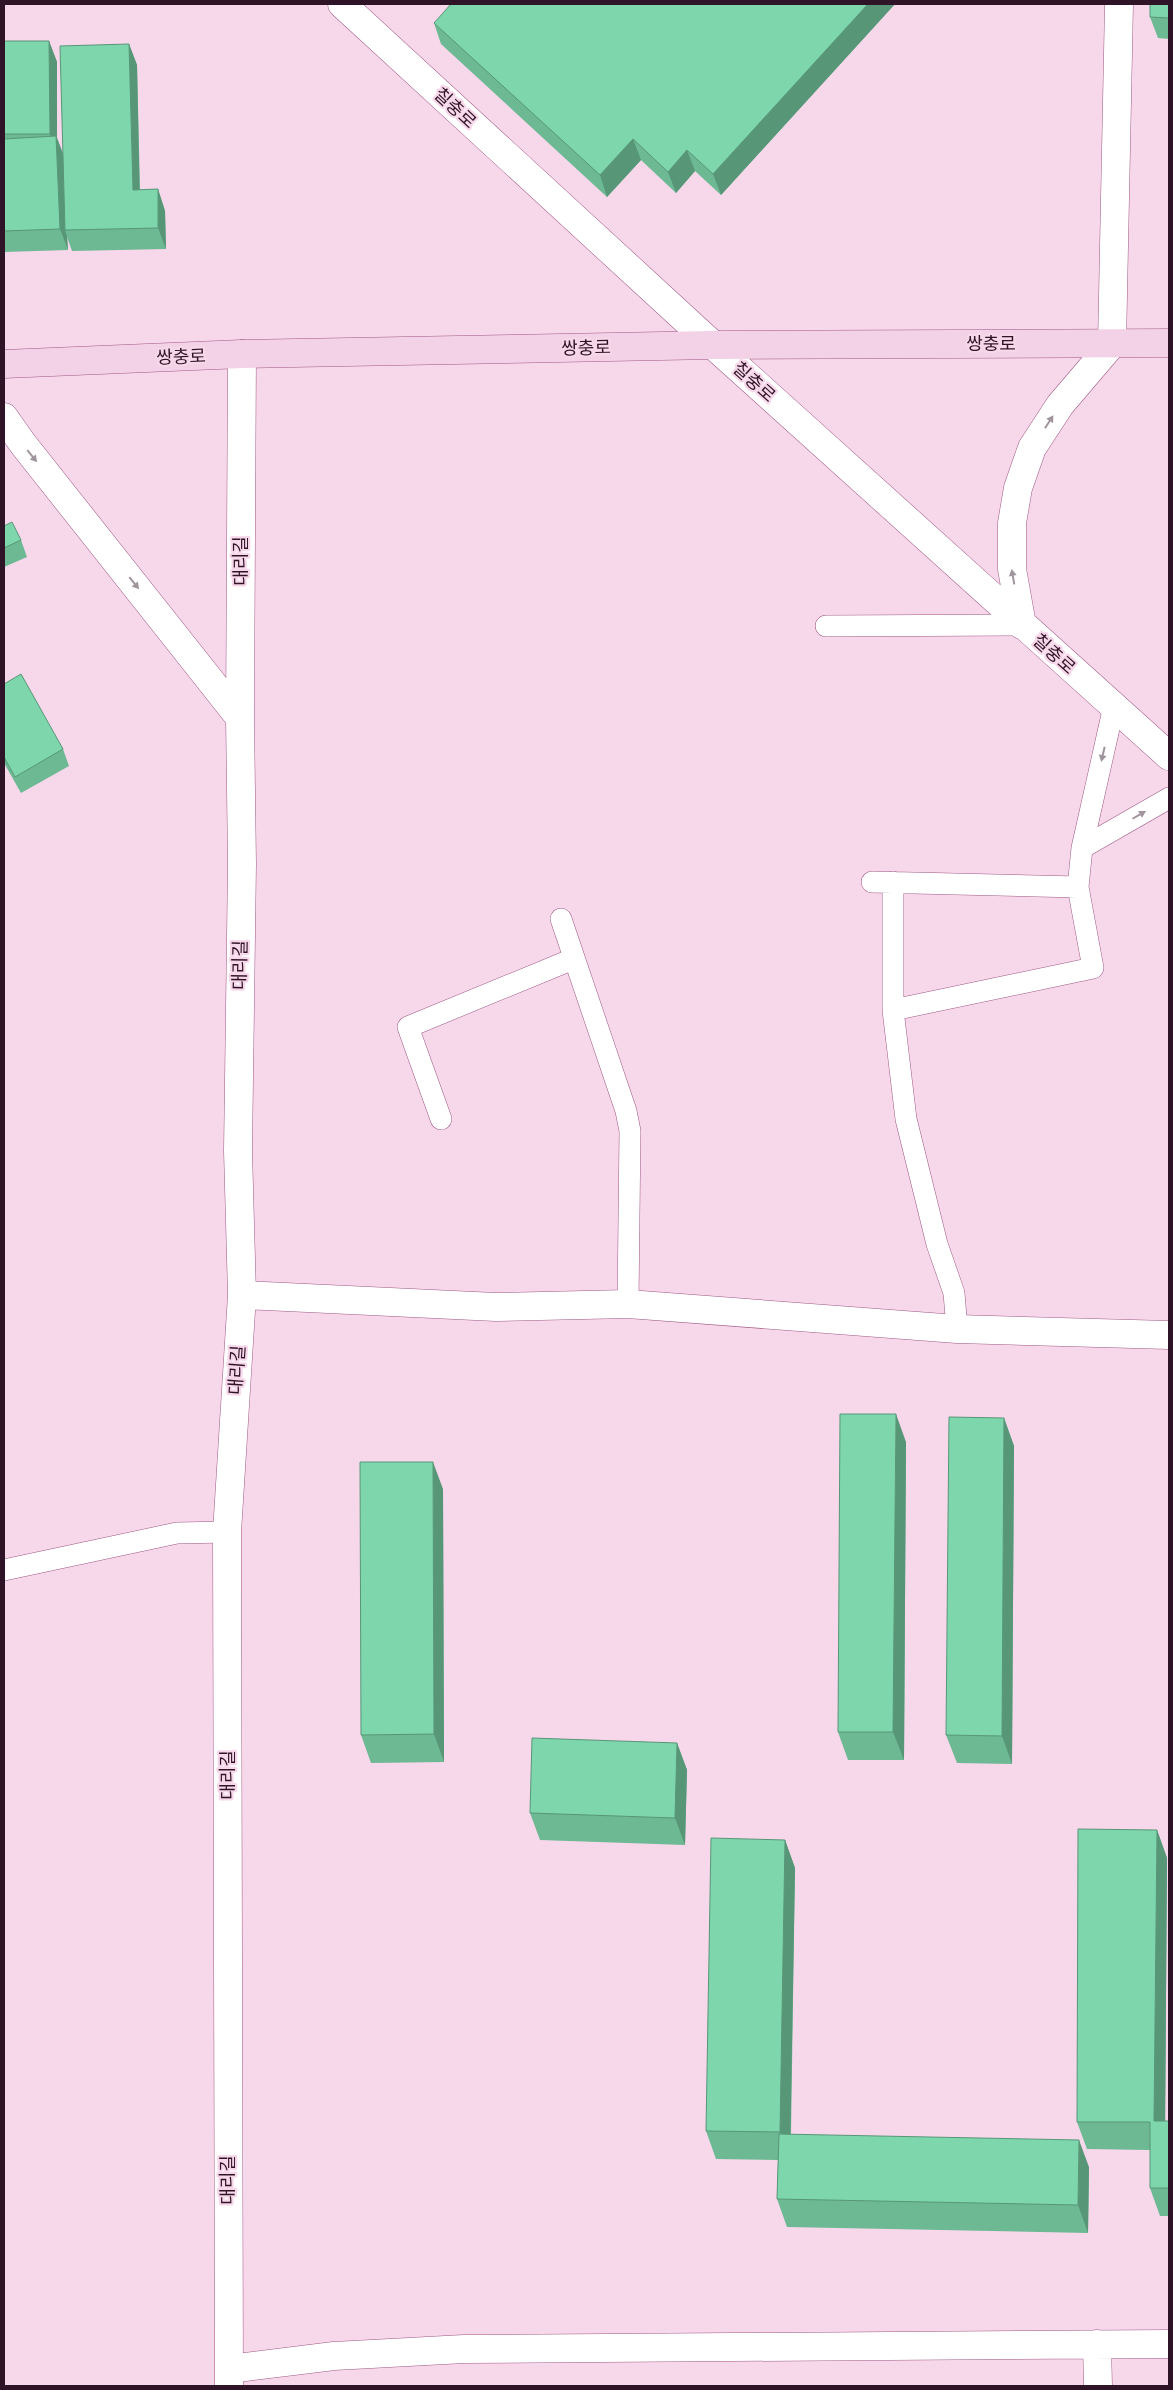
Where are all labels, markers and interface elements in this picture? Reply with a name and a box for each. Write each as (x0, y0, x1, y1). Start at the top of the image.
street label: 칠충로 (429, 84, 480, 133)
street label: 쌍충로 (966, 334, 1016, 355)
street label: 쌍충로 (561, 338, 611, 359)
street label: 쌍충로 (156, 346, 206, 369)
street label: 칠충로 (728, 358, 779, 407)
one-way arrow (1044, 416, 1053, 429)
one-way arrow (27, 449, 38, 462)
street label: 대리길 (231, 536, 252, 586)
one-way arrow (1009, 568, 1017, 584)
one-way arrow (128, 576, 139, 589)
street label: 칠충로 (1028, 630, 1079, 679)
one-way arrow (1099, 746, 1107, 761)
one-way arrow (1133, 810, 1146, 819)
street label: 대리길 (230, 940, 251, 990)
street label: 대리길 (225, 1345, 250, 1396)
street label: 대리길 (218, 1750, 239, 1800)
street label: 대리길 (218, 2155, 239, 2205)

